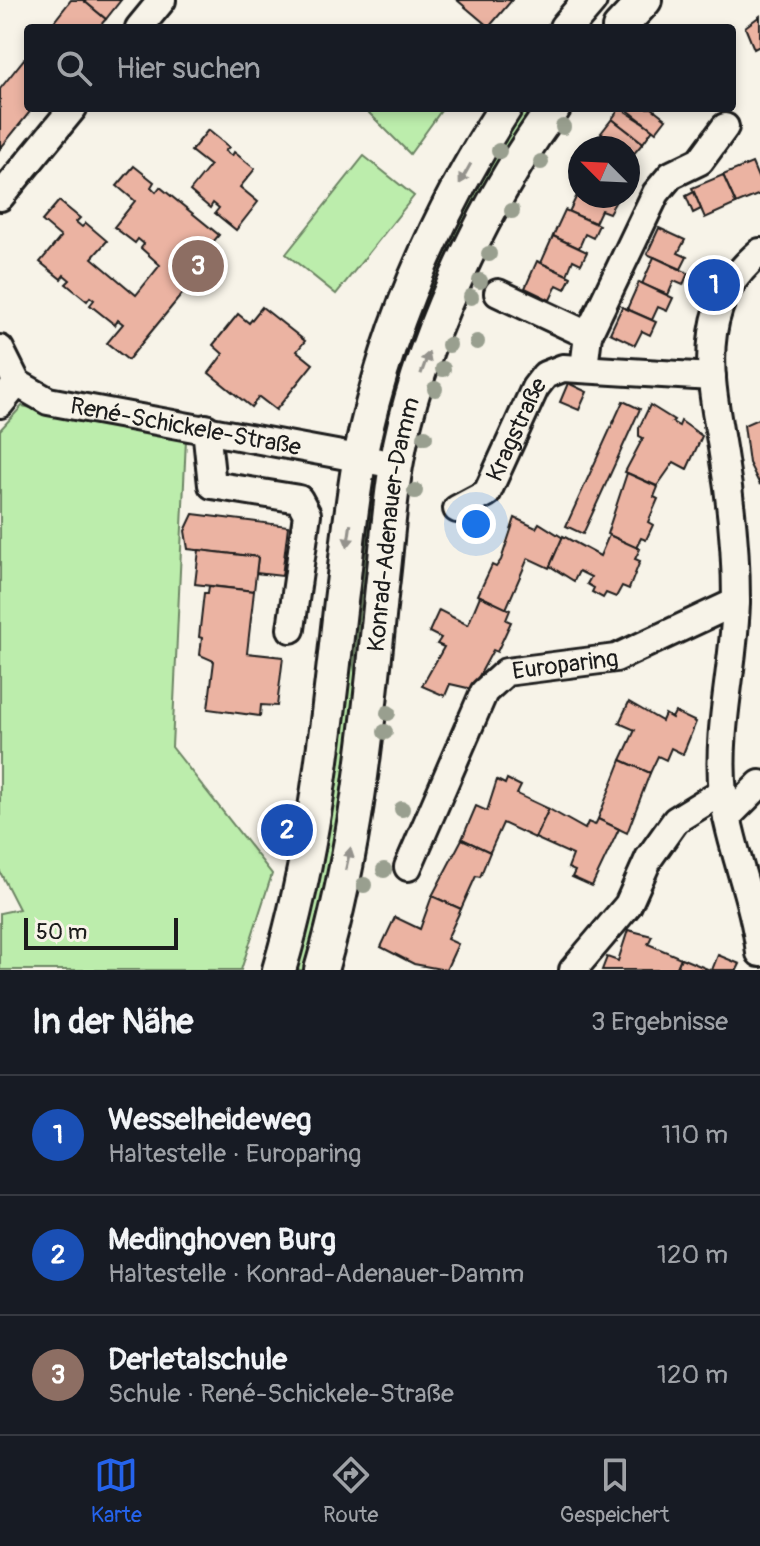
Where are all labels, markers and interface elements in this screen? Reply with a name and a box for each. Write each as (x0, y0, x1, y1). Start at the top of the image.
search box (24, 24, 736, 112)
icon: search (52, 46, 96, 90)
text: Hier suchen (116, 50, 261, 87)
north arrow (568, 136, 640, 208)
one-way arrow (458, 163, 471, 186)
pin: 3 (172, 236, 224, 296)
pin: 1 (688, 255, 740, 315)
one-way arrow (419, 351, 432, 375)
street label: Kragstraße (480, 371, 553, 486)
street label: René-Schickele-Straße (68, 391, 304, 462)
street label: Konrad-Adenauer-Damm (362, 394, 426, 653)
your location (456, 504, 496, 544)
one-way arrow (342, 523, 355, 548)
street label: Europaring (510, 644, 620, 686)
pin: 2 (261, 800, 313, 860)
one-way arrow (342, 846, 355, 871)
scale bar (24, 914, 178, 950)
text: 50 m (36, 918, 87, 946)
text: In der Nähe (32, 1001, 193, 1044)
text: 3 Ergebnisse (591, 1006, 728, 1038)
text: Wesselheideweg (108, 1101, 311, 1138)
text: 1 (53, 1119, 63, 1151)
text: 110 m (661, 1119, 728, 1151)
text: Haltestelle · Europaring (108, 1138, 361, 1170)
text: Medinghoven Burg (108, 1221, 336, 1258)
text: 2 (51, 1239, 65, 1271)
text: 120 m (657, 1239, 728, 1271)
text: Haltestelle · Konrad-Adenauer-Damm (108, 1258, 524, 1290)
text: Derletalschule (108, 1341, 287, 1378)
text: 3 (51, 1359, 65, 1391)
text: 120 m (657, 1359, 728, 1391)
text: Schule · René-Schickele-Straße (108, 1378, 454, 1410)
tab: Karte (91, 1453, 142, 1529)
tab: Route (323, 1453, 378, 1529)
tab: Gespeichert (560, 1453, 669, 1529)

